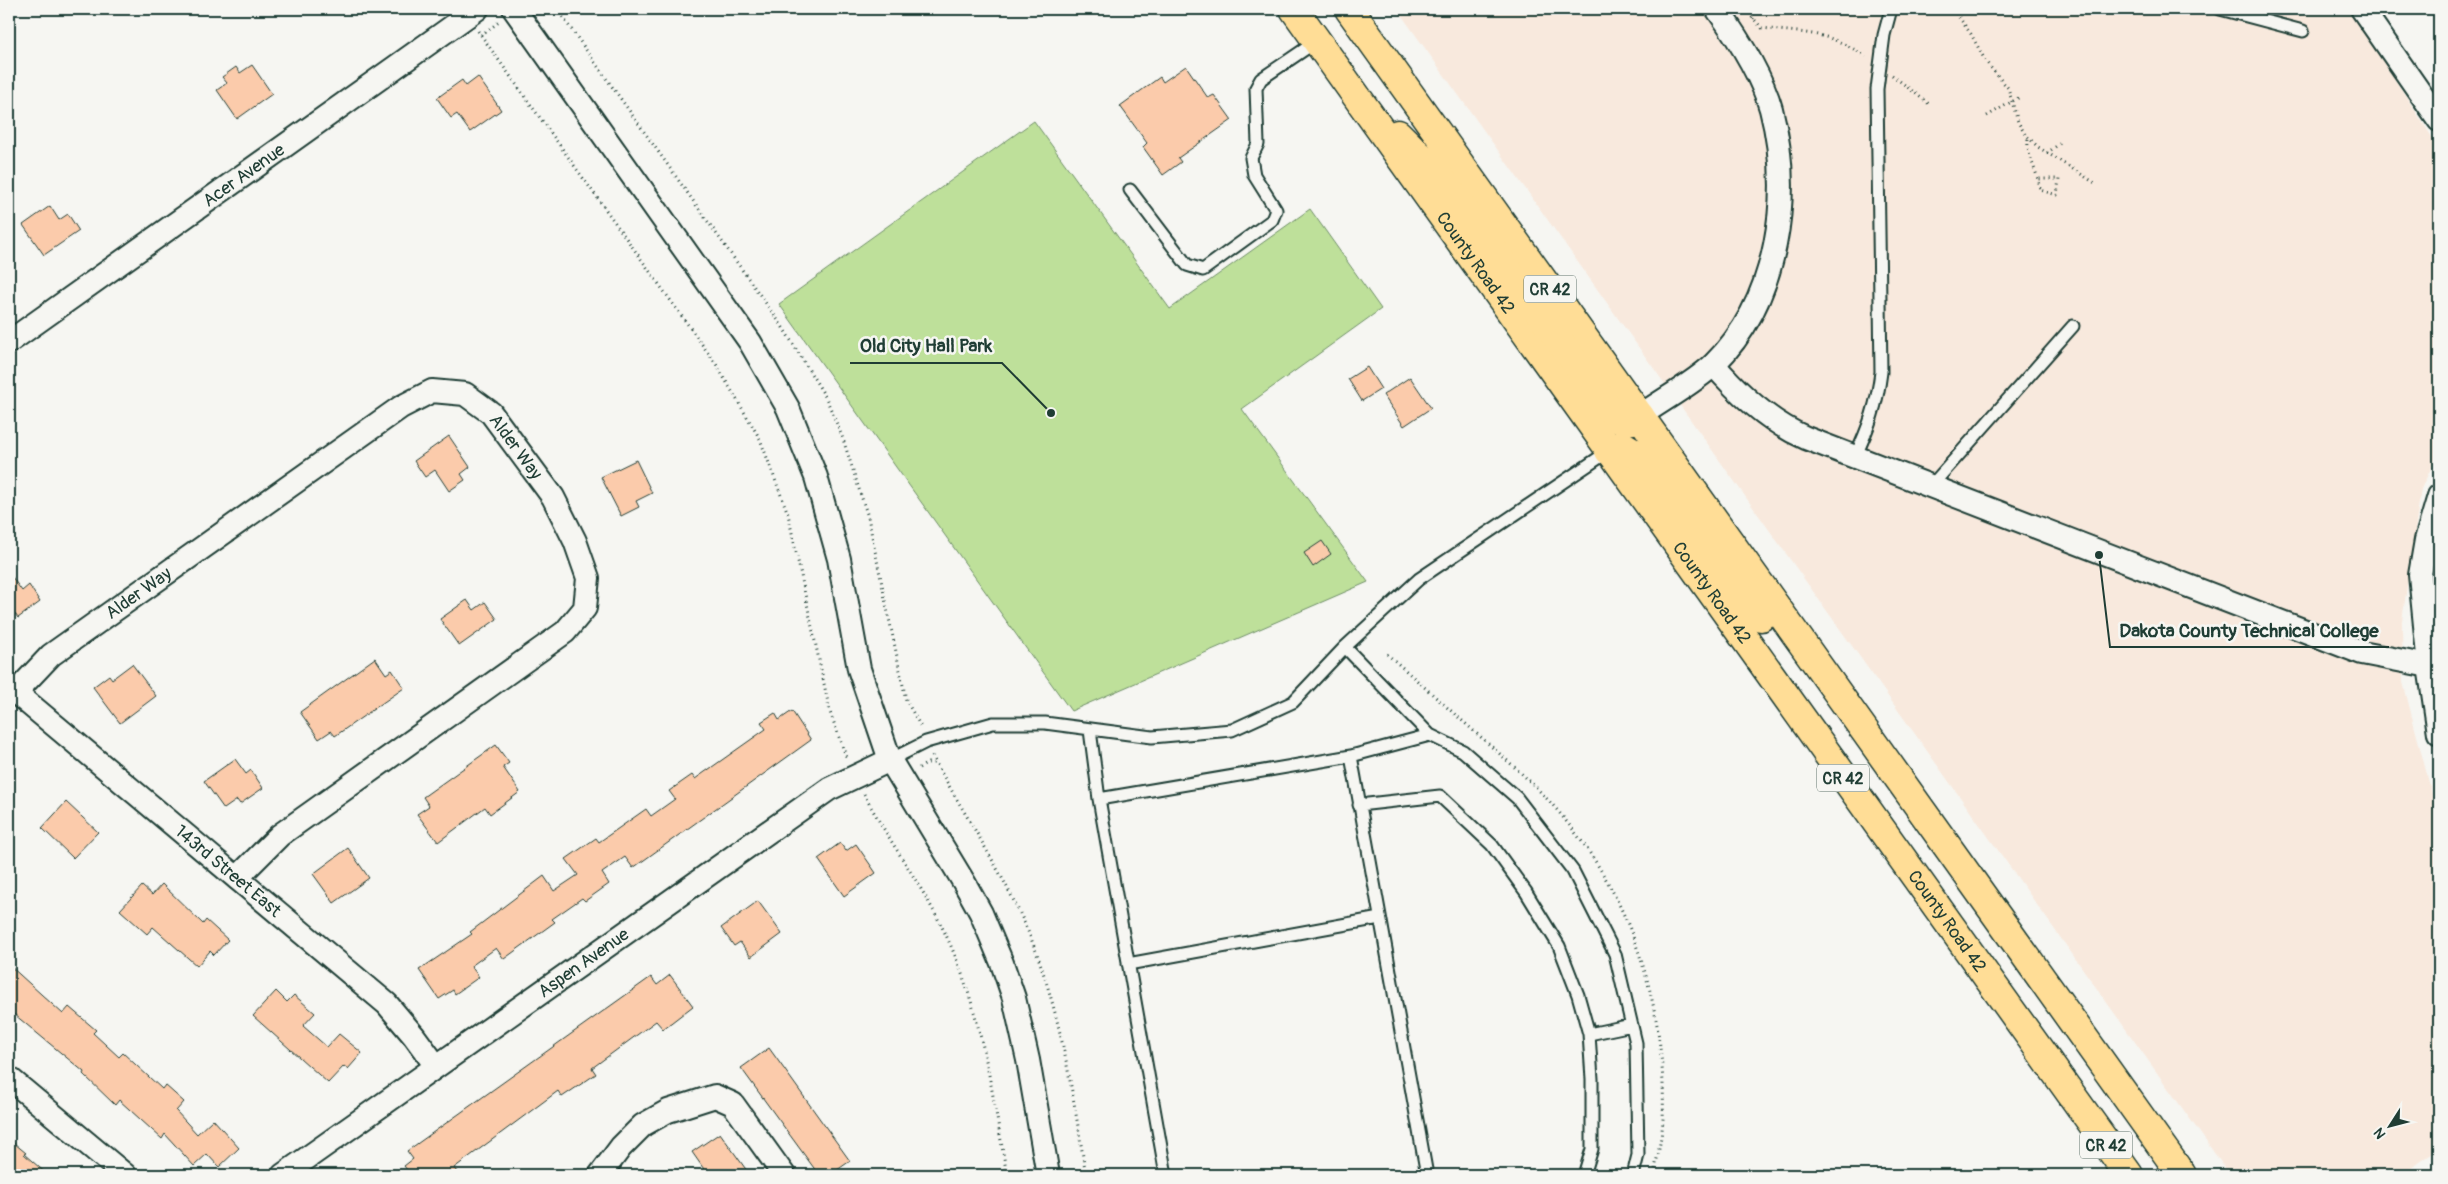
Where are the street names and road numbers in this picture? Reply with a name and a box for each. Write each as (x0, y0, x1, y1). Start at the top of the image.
street label: Acer Avenue (198, 138, 290, 212)
street label: County Road 42 (1431, 207, 1520, 319)
road number: CR 42 (1524, 276, 1576, 302)
street label: Alder Way (484, 410, 547, 485)
street label: County Road 42 (1667, 537, 1756, 649)
street label: Alder Way (101, 562, 176, 625)
road number: CR 42 (1817, 764, 1869, 791)
street label: 143rd Street East (170, 820, 286, 923)
street label: County Road 42 (1902, 866, 1991, 977)
street label: Aspen Avenue (534, 923, 634, 1003)
road number: CR 42 (2080, 1132, 2132, 1158)

